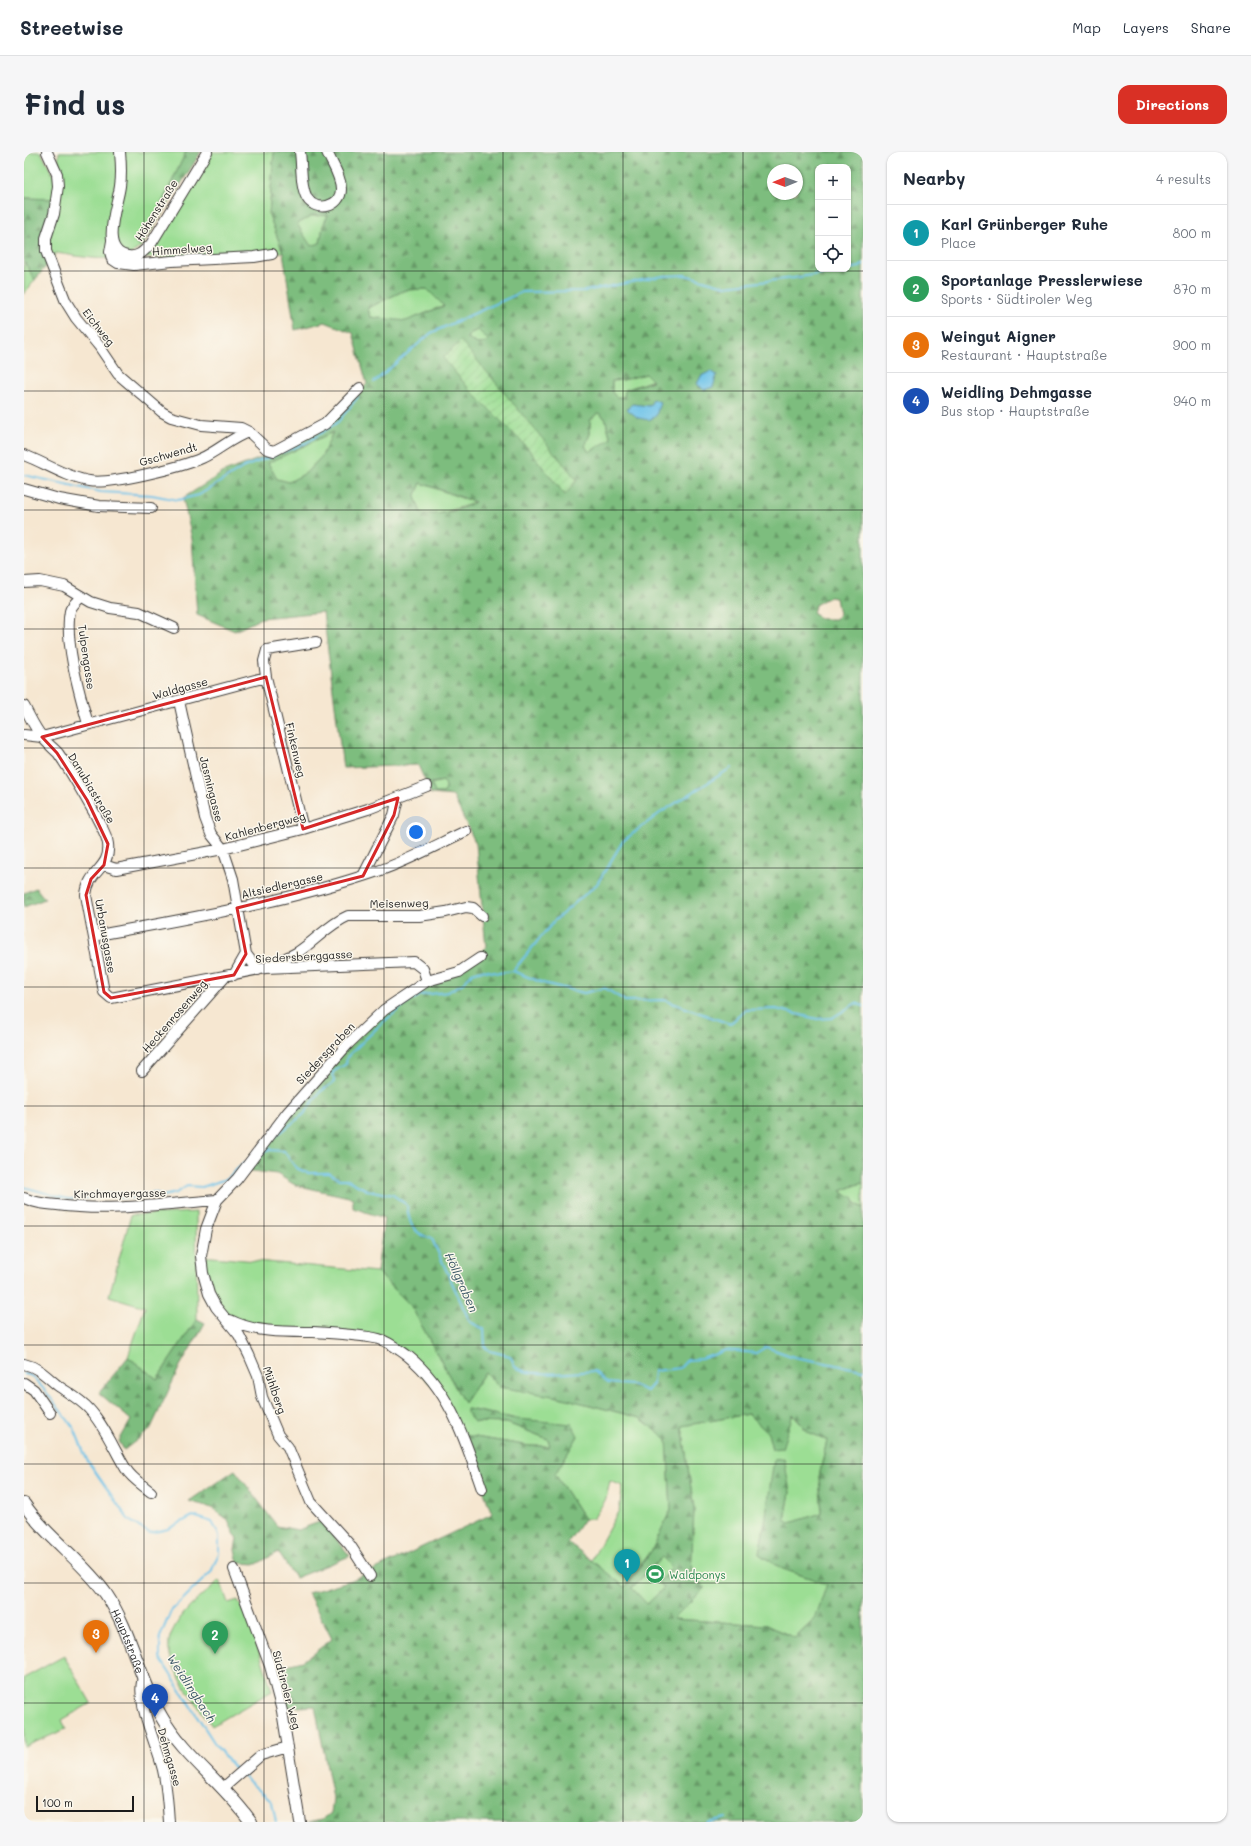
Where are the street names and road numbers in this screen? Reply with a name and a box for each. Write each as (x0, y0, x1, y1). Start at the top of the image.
street label: Höhenstraße (131, 176, 181, 244)
street label: Himmelweg (152, 239, 212, 259)
street label: Eichweg (80, 305, 118, 349)
street label: Gschwendt (137, 439, 199, 469)
street label: Tulpengasse (75, 624, 99, 691)
street label: Waldgasse (151, 673, 210, 703)
street label: Finkenweg (282, 721, 310, 779)
street label: Danubiastraße (65, 750, 119, 826)
street label: Jasmingasse (197, 755, 227, 824)
street label: Kahlenbergweg (223, 808, 307, 844)
street label: Altsiedlergasse (240, 868, 325, 902)
street label: Meisenweg (369, 895, 429, 911)
street label: Urbanusgasse (92, 898, 120, 974)
street label: Siedersberggasse (255, 946, 353, 966)
street label: Heckenrosenweg (138, 976, 210, 1056)
street label: Siedersgraben (292, 1019, 358, 1087)
street label: Kirchmayergasse (74, 1185, 167, 1201)
street label: Mühlberg (260, 1364, 290, 1416)
street label: Hauptstraße (108, 1606, 148, 1675)
street label: Südtiroler Weg (269, 1649, 305, 1731)
street label: Dehmgasse (155, 1726, 186, 1788)

